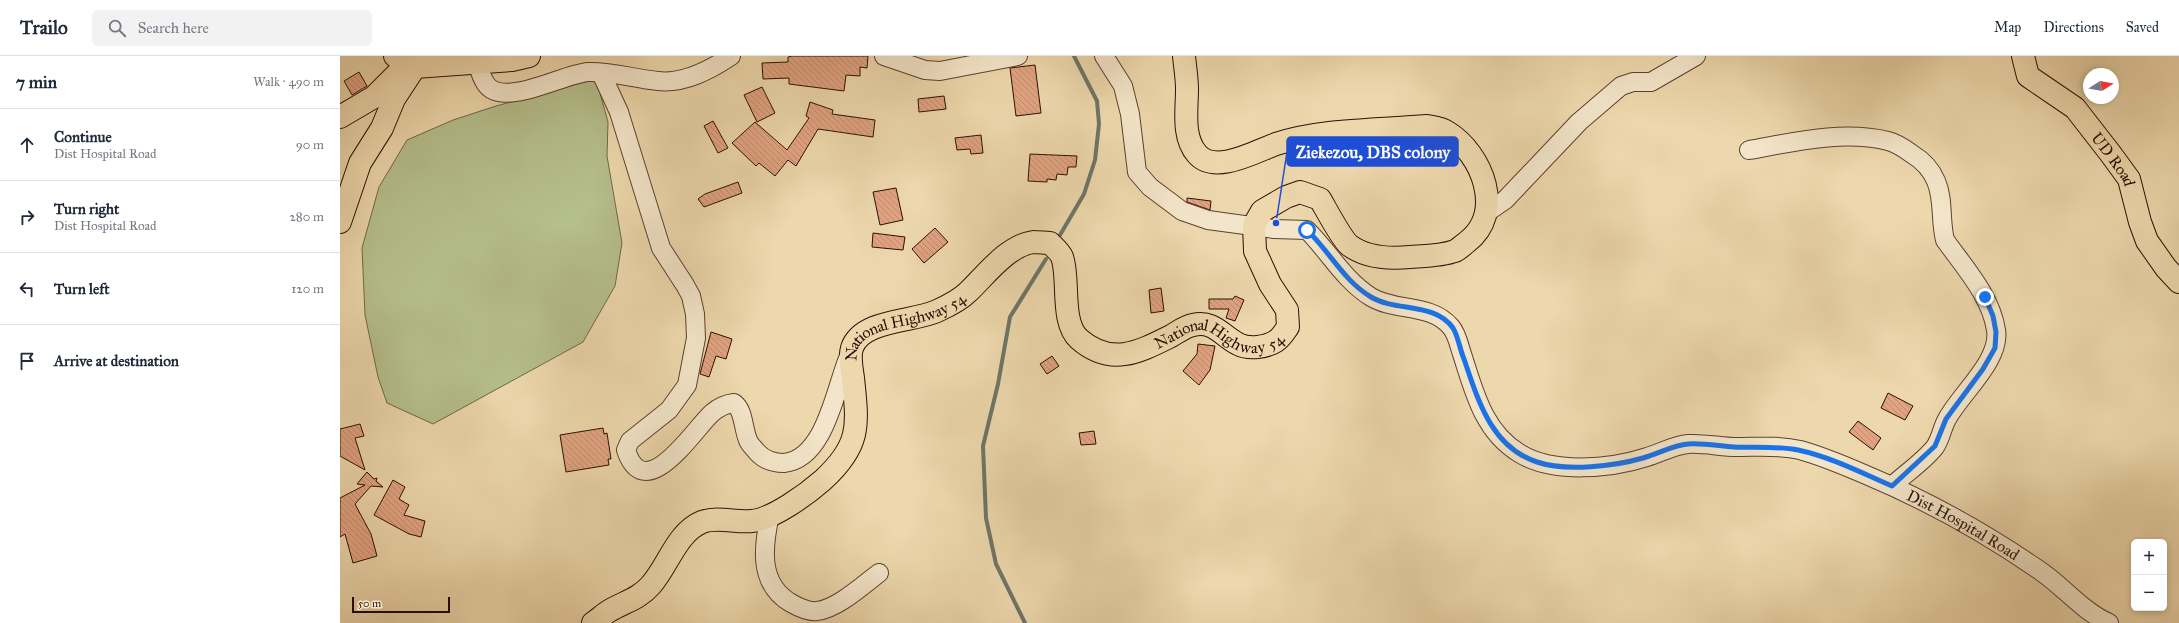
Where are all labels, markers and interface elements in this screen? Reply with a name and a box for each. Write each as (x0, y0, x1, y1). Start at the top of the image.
search box (92, 10, 372, 46)
text: Trailo (20, 16, 68, 39)
icon: search (106, 17, 128, 39)
text: Search here (138, 19, 209, 37)
text: Map (1994, 19, 2021, 36)
text: Directions (2043, 19, 2104, 36)
text: Saved (2126, 19, 2159, 36)
north arrow (2083, 68, 2119, 104)
text: 7 min (16, 72, 57, 93)
text: Walk · 490 m (253, 74, 324, 90)
text: Continue (54, 128, 112, 146)
street label: UD Road (2088, 128, 2140, 188)
icon: ahead (16, 134, 38, 156)
text: 90 m (296, 137, 324, 153)
callout: Ziekezou, DBS colony (1287, 137, 1458, 166)
text: Ziekezou, DBS colony (1296, 142, 1451, 163)
text: Dist Hospital Road (54, 146, 157, 162)
text: Turn right (54, 200, 119, 218)
icon: right (16, 206, 38, 228)
text: 280 m (289, 209, 324, 225)
text: Dist Hospital Road (54, 218, 157, 234)
route start (1298, 221, 1316, 239)
icon: left (16, 278, 38, 300)
text: Turn left (54, 280, 110, 298)
text: 120 m (291, 281, 324, 297)
street label: National Highway 54 (841, 288, 970, 362)
route end (1976, 288, 1994, 306)
street label: National Highway 54 (1151, 315, 1289, 357)
icon: arrive (16, 350, 38, 372)
text: Arrive at destination (54, 352, 179, 370)
street label: Dist Hospital Road (1904, 485, 2023, 564)
map controls (2131, 539, 2167, 611)
button: + (2131, 539, 2167, 575)
button: − (2131, 575, 2167, 611)
scale bar (352, 595, 450, 614)
text: 50 m (358, 597, 381, 610)

